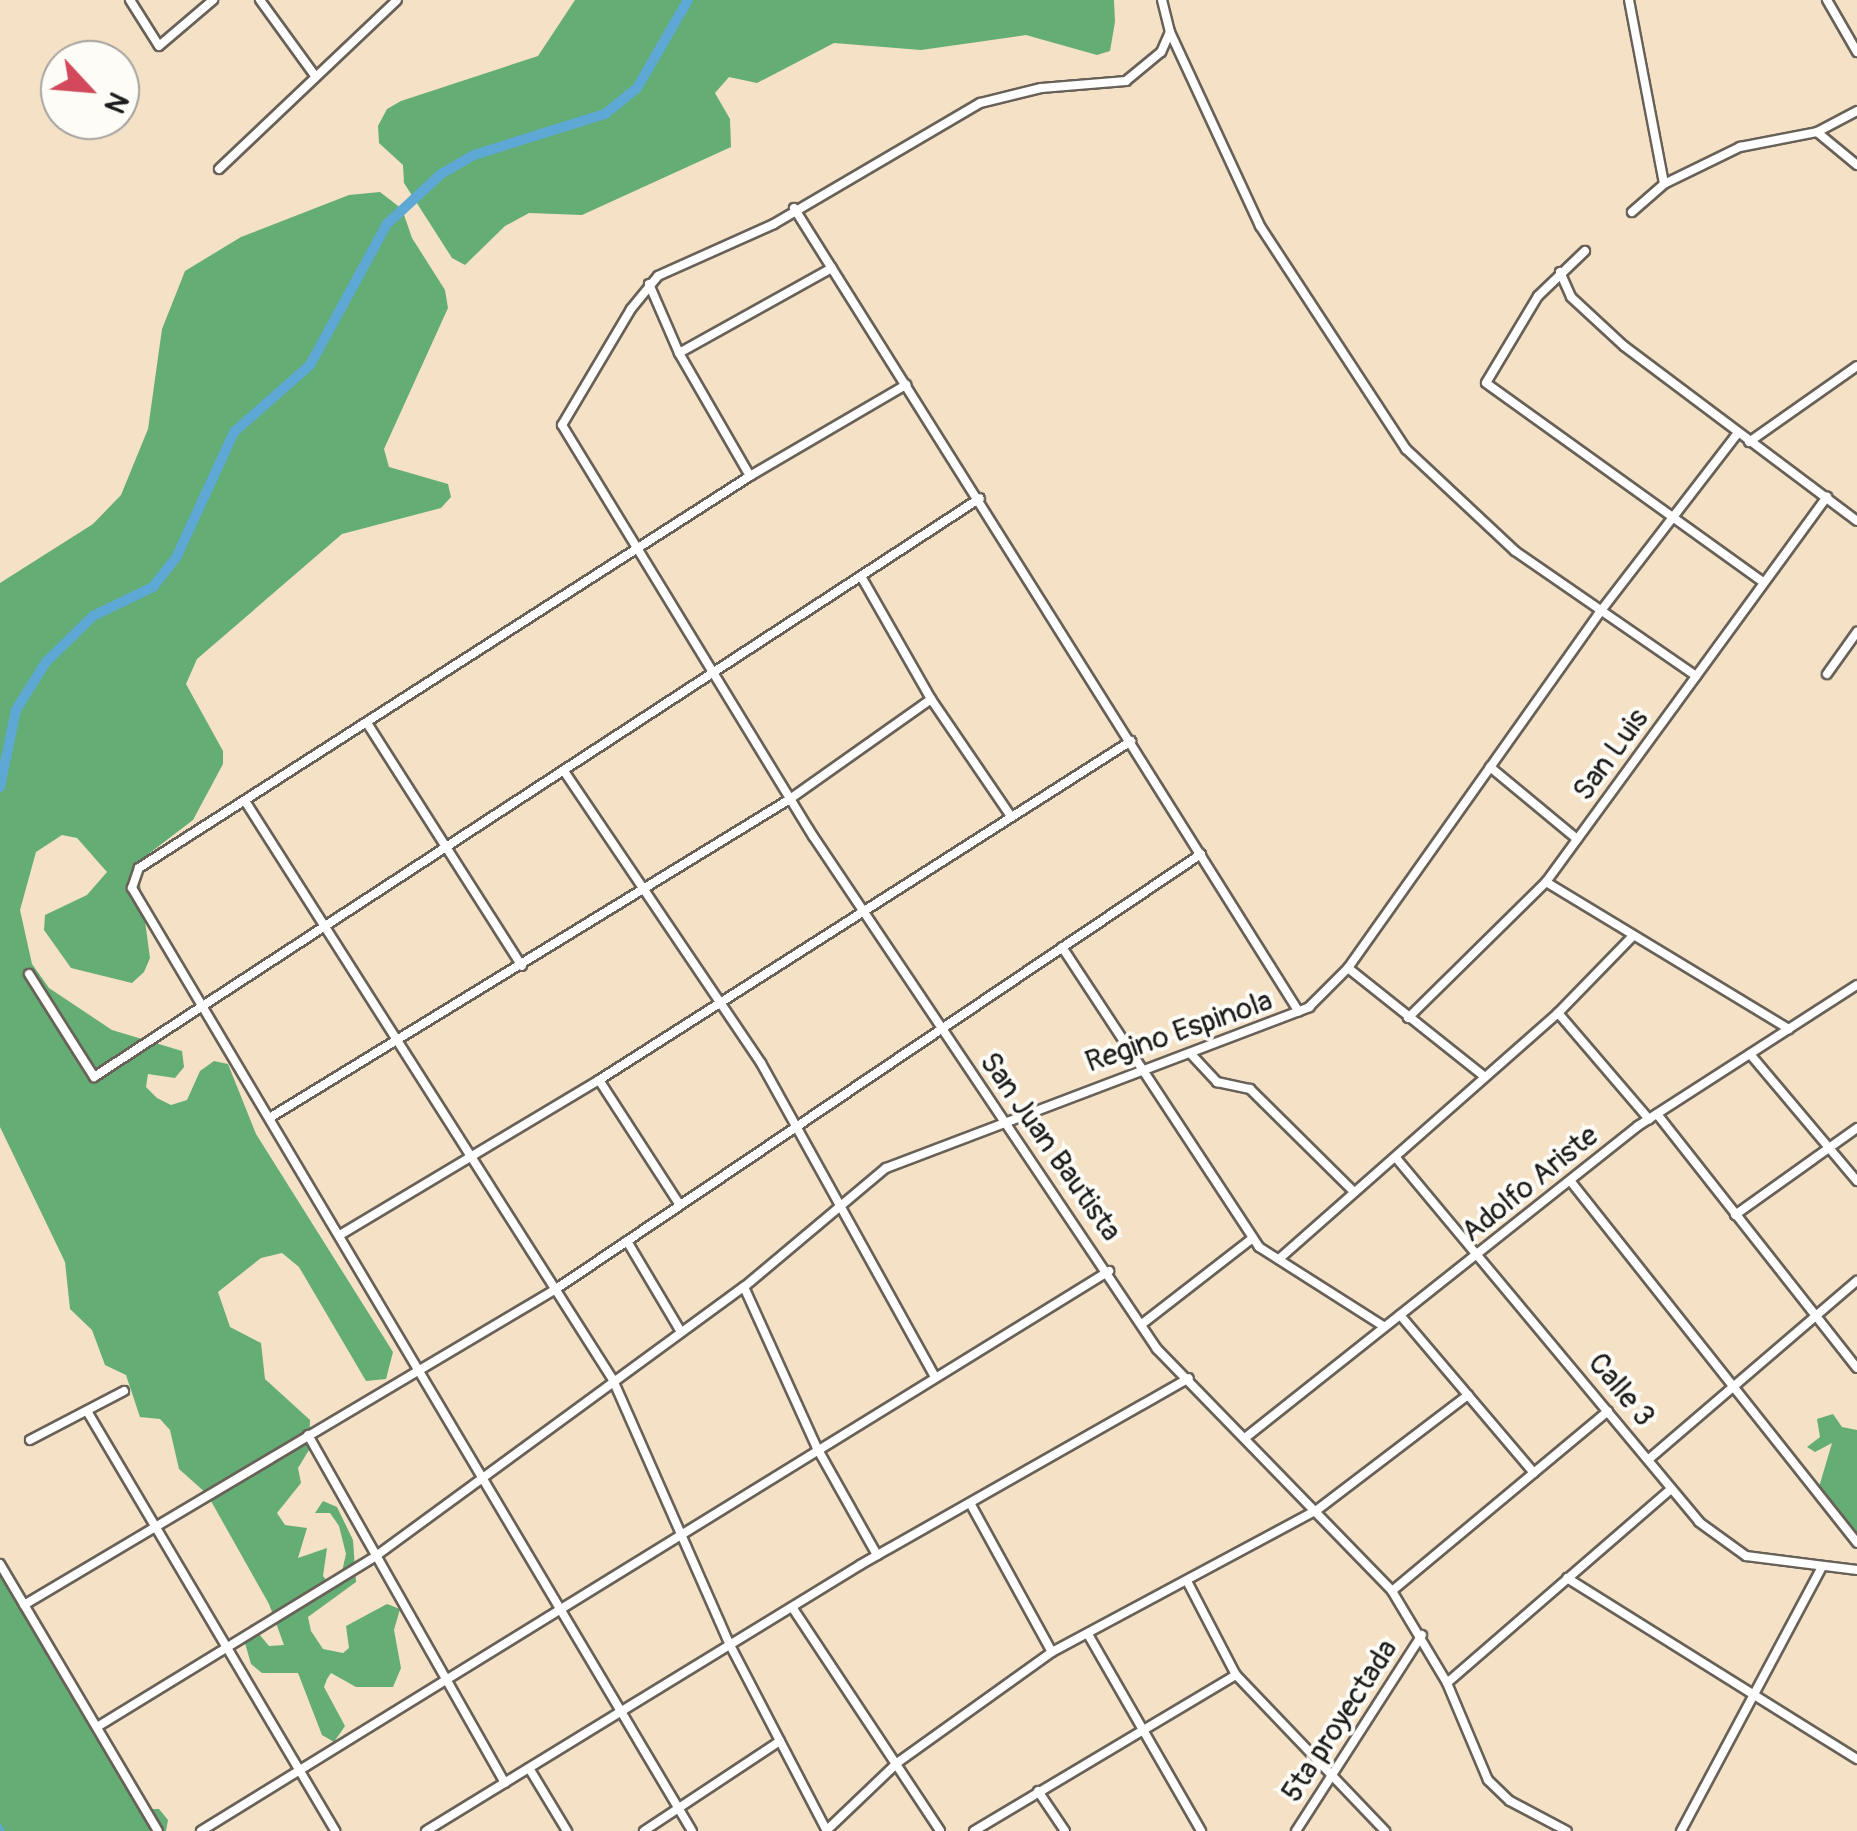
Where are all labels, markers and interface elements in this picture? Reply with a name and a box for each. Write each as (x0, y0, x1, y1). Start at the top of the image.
north arrow (40, 40, 140, 140)
text: N (96, 86, 135, 119)
street label: San Luis (1566, 702, 1656, 808)
street label: Regino Espinola (1081, 983, 1277, 1081)
street label: San Juan Bautista (971, 1046, 1129, 1248)
street label: Adolfo Ariste (1454, 1118, 1606, 1250)
street label: Calle 3 (1580, 1346, 1662, 1434)
street label: 5ta proyectada (1274, 1633, 1406, 1809)

